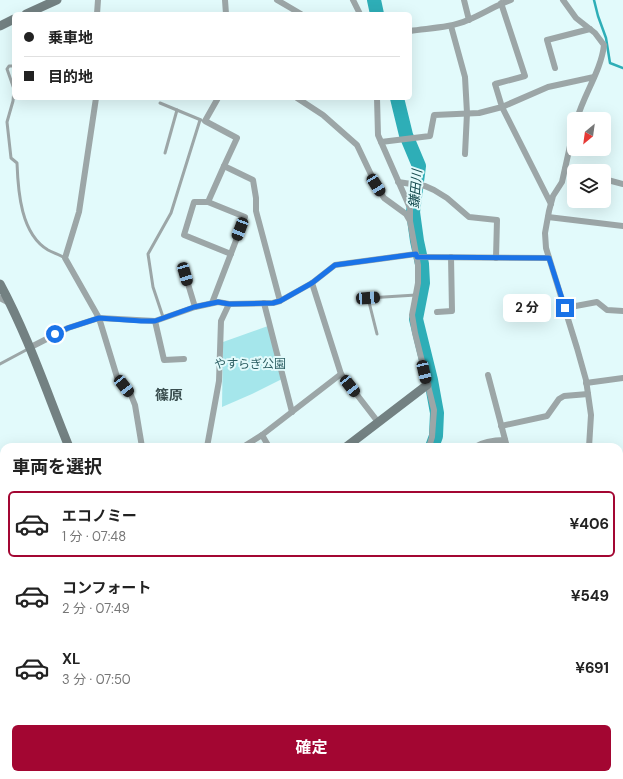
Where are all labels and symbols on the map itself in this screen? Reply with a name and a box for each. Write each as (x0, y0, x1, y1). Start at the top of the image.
north arrow (567, 112, 611, 156)
water label: 鎌田川 (405, 167, 426, 209)
car (365, 172, 387, 198)
car (230, 216, 250, 242)
car (176, 261, 194, 287)
car (356, 291, 380, 305)
callout: 2 分 (503, 294, 551, 322)
route end (556, 299, 574, 317)
route start (46, 325, 64, 343)
park label: やすらぎ公園 (214, 356, 286, 372)
car (415, 359, 433, 385)
car (112, 373, 136, 399)
car (338, 373, 362, 399)
district label: 篠原 (155, 386, 183, 404)

